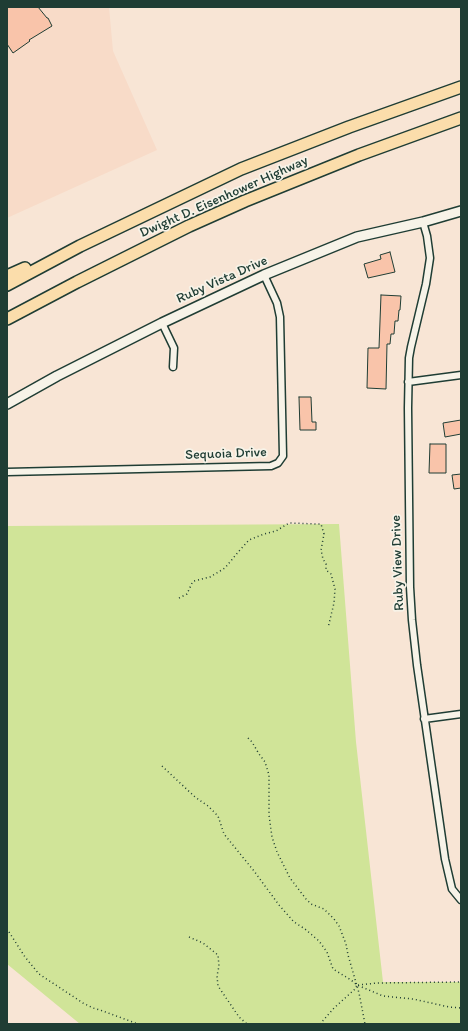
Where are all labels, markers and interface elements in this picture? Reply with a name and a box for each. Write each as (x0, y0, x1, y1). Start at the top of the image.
street label: Dwight D. Eisenhower Highway (137, 152, 311, 242)
street label: Ruby Vista Drive (174, 252, 270, 308)
street label: Sequoia Drive (185, 444, 267, 464)
street label: Ruby View Drive (388, 515, 408, 611)

